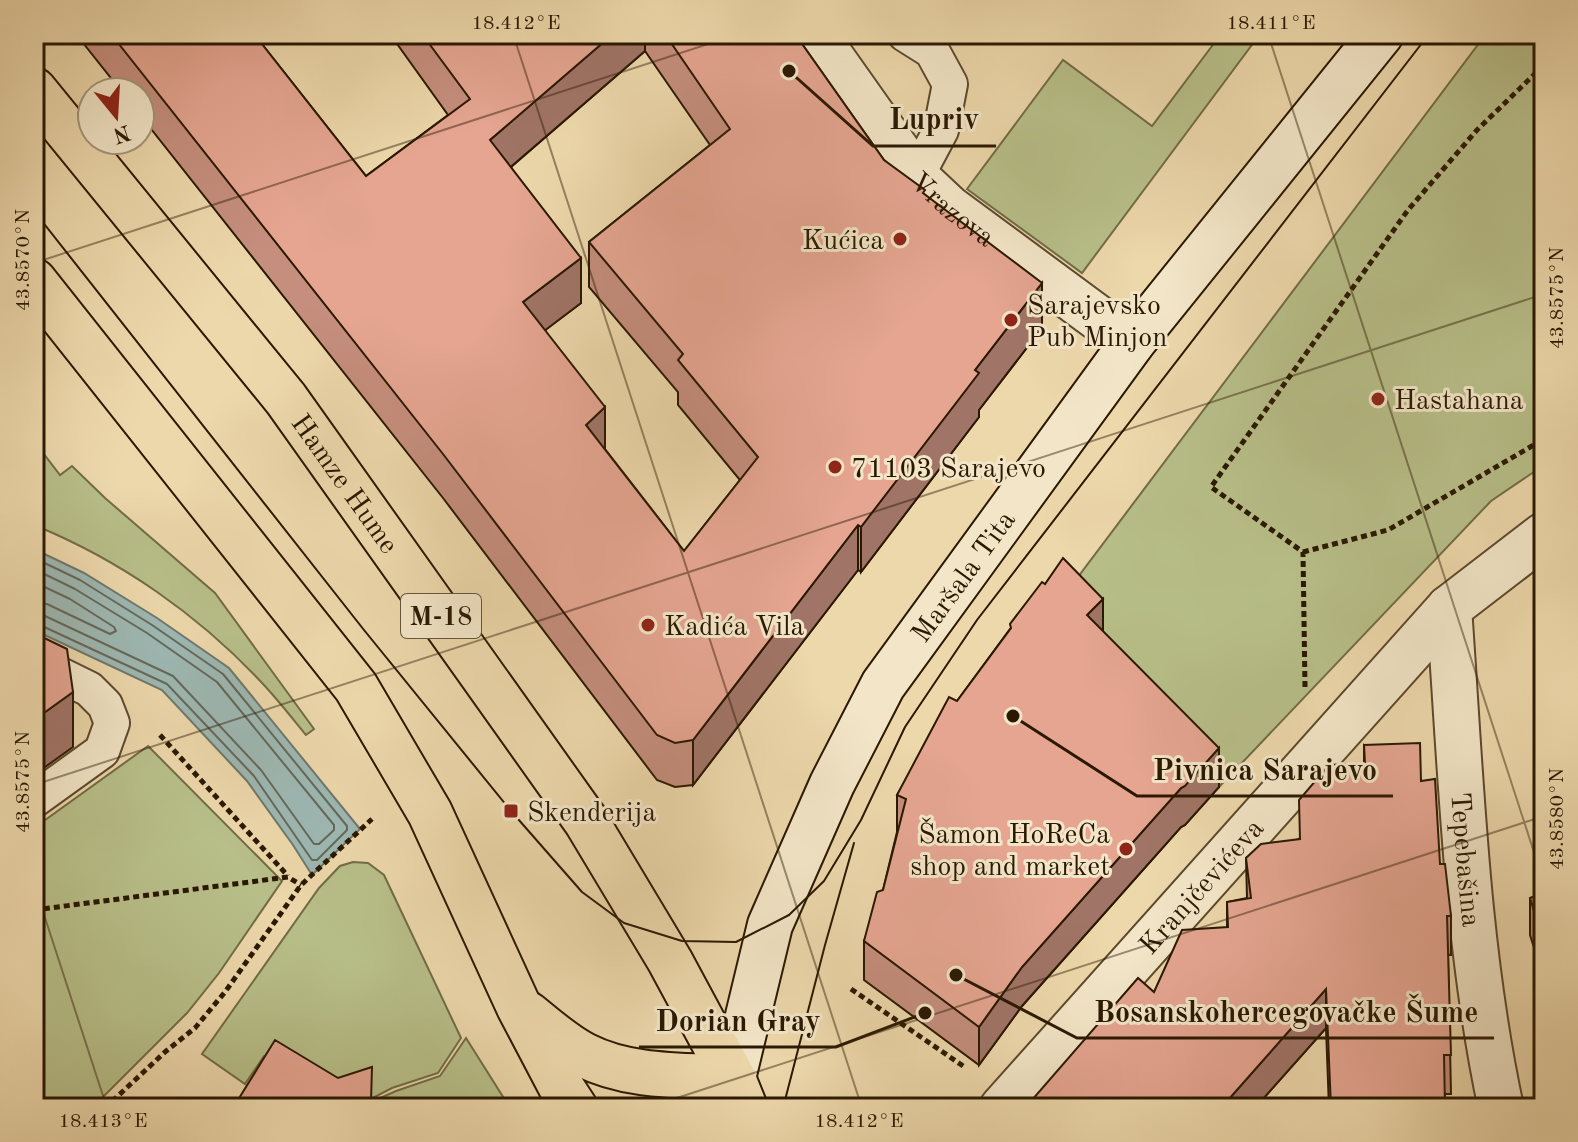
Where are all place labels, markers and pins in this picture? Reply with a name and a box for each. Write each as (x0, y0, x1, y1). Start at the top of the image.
callout: Lupriv (873, 92, 996, 146)
place label: Kućica (802, 228, 884, 256)
marker: Kućica (891, 230, 909, 248)
place label: Sarajevsko Pub Minjon (1027, 293, 1167, 353)
marker: Sarajevsko Pub Minjon (1002, 311, 1020, 329)
place label: Hastahana (1394, 388, 1524, 416)
marker: Hastahana (1369, 390, 1387, 408)
place label: 71103 Sarajevo (851, 456, 1046, 484)
marker: 71103 Sarajevo (826, 458, 844, 476)
place label: Kadića Vila (664, 614, 805, 642)
marker: Kadića Vila (639, 616, 657, 634)
callout: Pivnica Sarajevo (1137, 742, 1393, 796)
place label: Skenderija (527, 800, 656, 828)
marker: Skenderija (502, 802, 520, 820)
place label: Šamon HoReCa shop and market (910, 817, 1110, 882)
marker: Šamon HoReCa shop and market (1117, 840, 1135, 858)
callout: Bosanskohercegovačke Šume (1077, 984, 1494, 1038)
callout: Dorian Gray (639, 993, 836, 1047)

